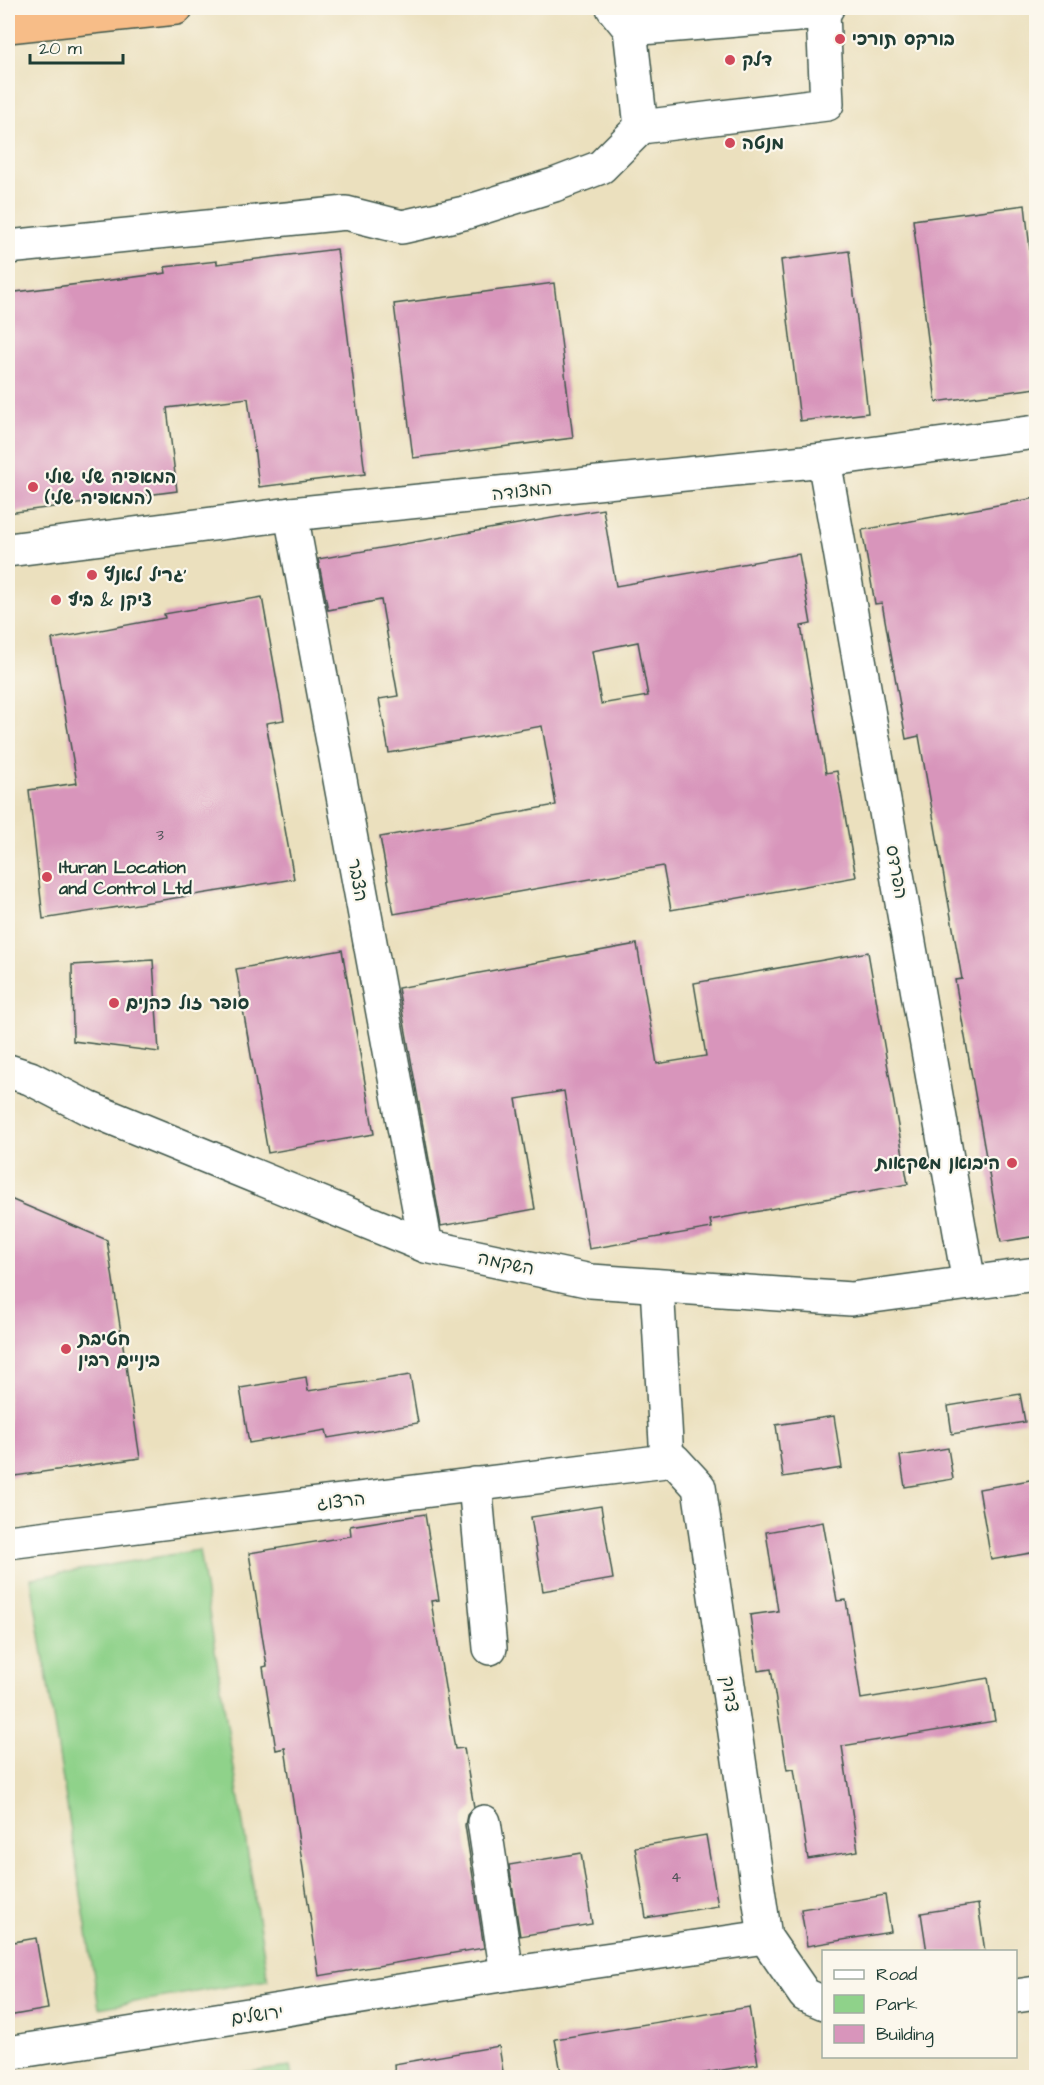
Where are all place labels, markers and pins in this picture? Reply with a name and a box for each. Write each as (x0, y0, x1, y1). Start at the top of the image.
place label: בורקס תורכי (852, 27, 955, 52)
marker: בורקס תורכי (833, 32, 847, 46)
place label: דלק (742, 48, 772, 73)
marker: דלק (723, 53, 737, 67)
place label: מנטה (742, 131, 784, 156)
marker: מנטה (723, 136, 737, 150)
place label: המאפיה שלי שולי (המאפיה שלי) (44, 465, 176, 511)
marker: המאפיה שלי שולי (המאפיה שלי) (26, 480, 40, 494)
place label: גריל לאנץ' (104, 563, 187, 588)
marker: גריל לאנץ' (85, 568, 99, 582)
place label: ציקן & ביף (68, 588, 152, 613)
marker: ציקן & ביף (49, 593, 63, 607)
place label: Ituran Location and Control Ltd (58, 855, 193, 901)
marker: Ituran Location and Control Ltd (40, 870, 54, 884)
place label: סופר זול כהנים (126, 991, 249, 1016)
marker: סופר זול כהנים (107, 996, 121, 1010)
place label: היבואן משקאות (874, 1151, 1000, 1176)
marker: היבואן משקאות (1005, 1156, 1019, 1170)
place label: חטיבת ביניים רבין (76, 1327, 160, 1373)
marker: חטיבת ביניים רבין (59, 1342, 73, 1356)

